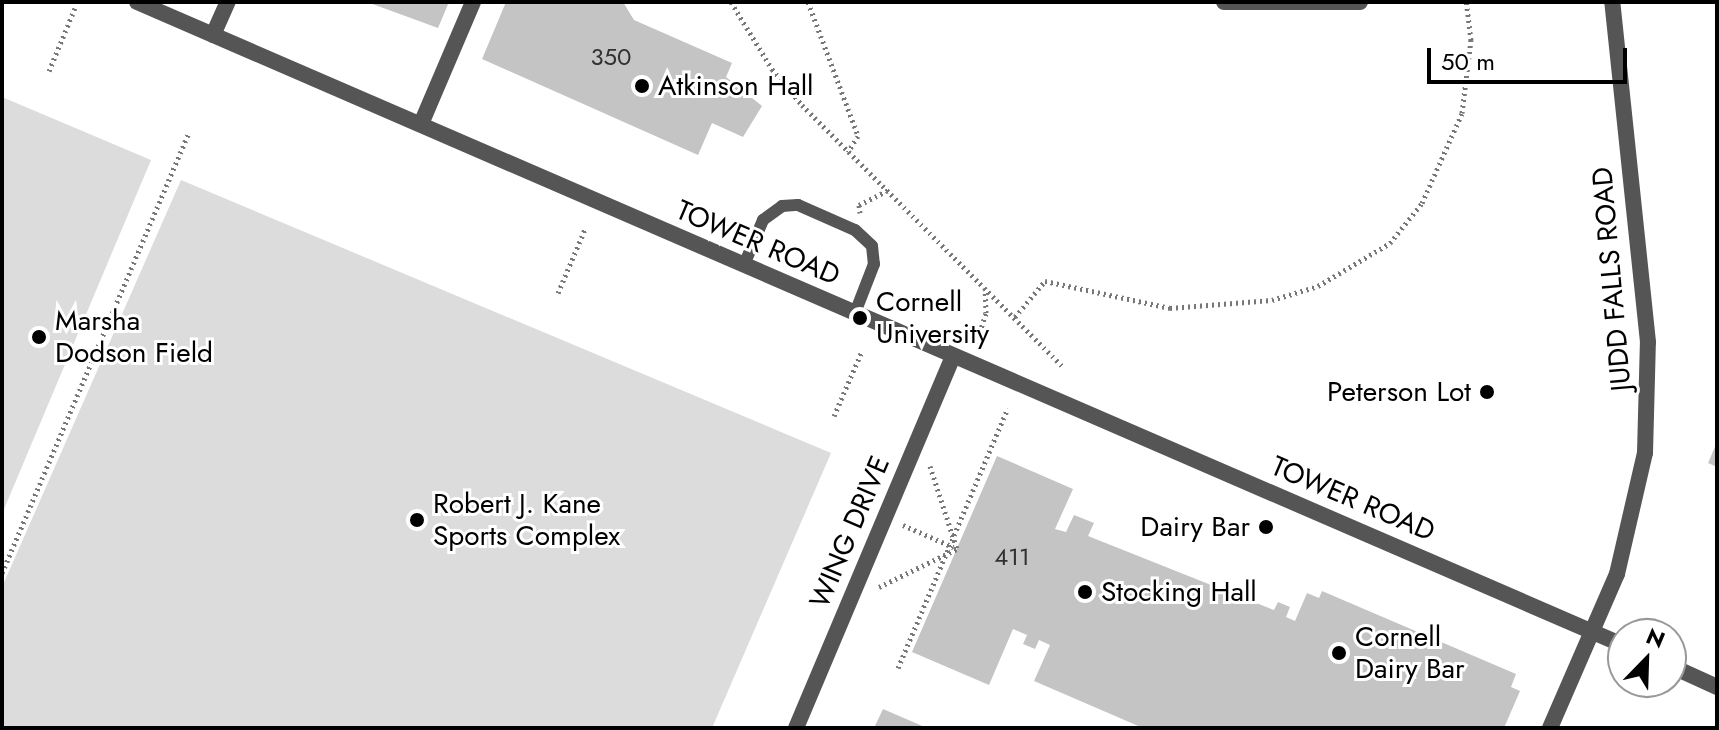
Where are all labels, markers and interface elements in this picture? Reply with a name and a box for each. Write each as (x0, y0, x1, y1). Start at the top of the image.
scale bar (1431, 32, 1631, 82)
house number: 350 (590, 43, 632, 71)
text: 50 m (1441, 44, 1495, 79)
place label: Atkinson Hall (658, 69, 814, 103)
marker: Atkinson Hall (633, 77, 651, 95)
street label: JUDD FALLS ROAD (1585, 166, 1639, 392)
street label: TOWER ROAD (671, 193, 845, 293)
place label: Cornell University (876, 285, 989, 351)
place label: Marsha Dodson Field (55, 304, 213, 370)
marker: Cornell University (851, 309, 869, 327)
marker: Marsha Dodson Field (30, 328, 48, 346)
place label: Peterson Lot (1327, 375, 1471, 409)
marker: Peterson Lot (1478, 383, 1496, 401)
street label: TOWER ROAD (1266, 449, 1440, 549)
street label: WING DRIVE (803, 451, 897, 613)
place label: Robert J. Kane Sports Complex (433, 487, 620, 553)
place label: Dairy Bar (1140, 510, 1250, 544)
marker: Robert J. Kane Sports Complex (408, 511, 426, 529)
marker: Dairy Bar (1257, 518, 1275, 536)
house number: 411 (994, 543, 1030, 571)
place label: Stocking Hall (1101, 575, 1257, 609)
marker: Stocking Hall (1076, 583, 1094, 601)
north arrow (1607, 618, 1687, 698)
place label: Cornell Dairy Bar (1355, 620, 1465, 686)
text: N (1641, 620, 1670, 656)
marker: Cornell Dairy Bar (1330, 644, 1348, 662)

